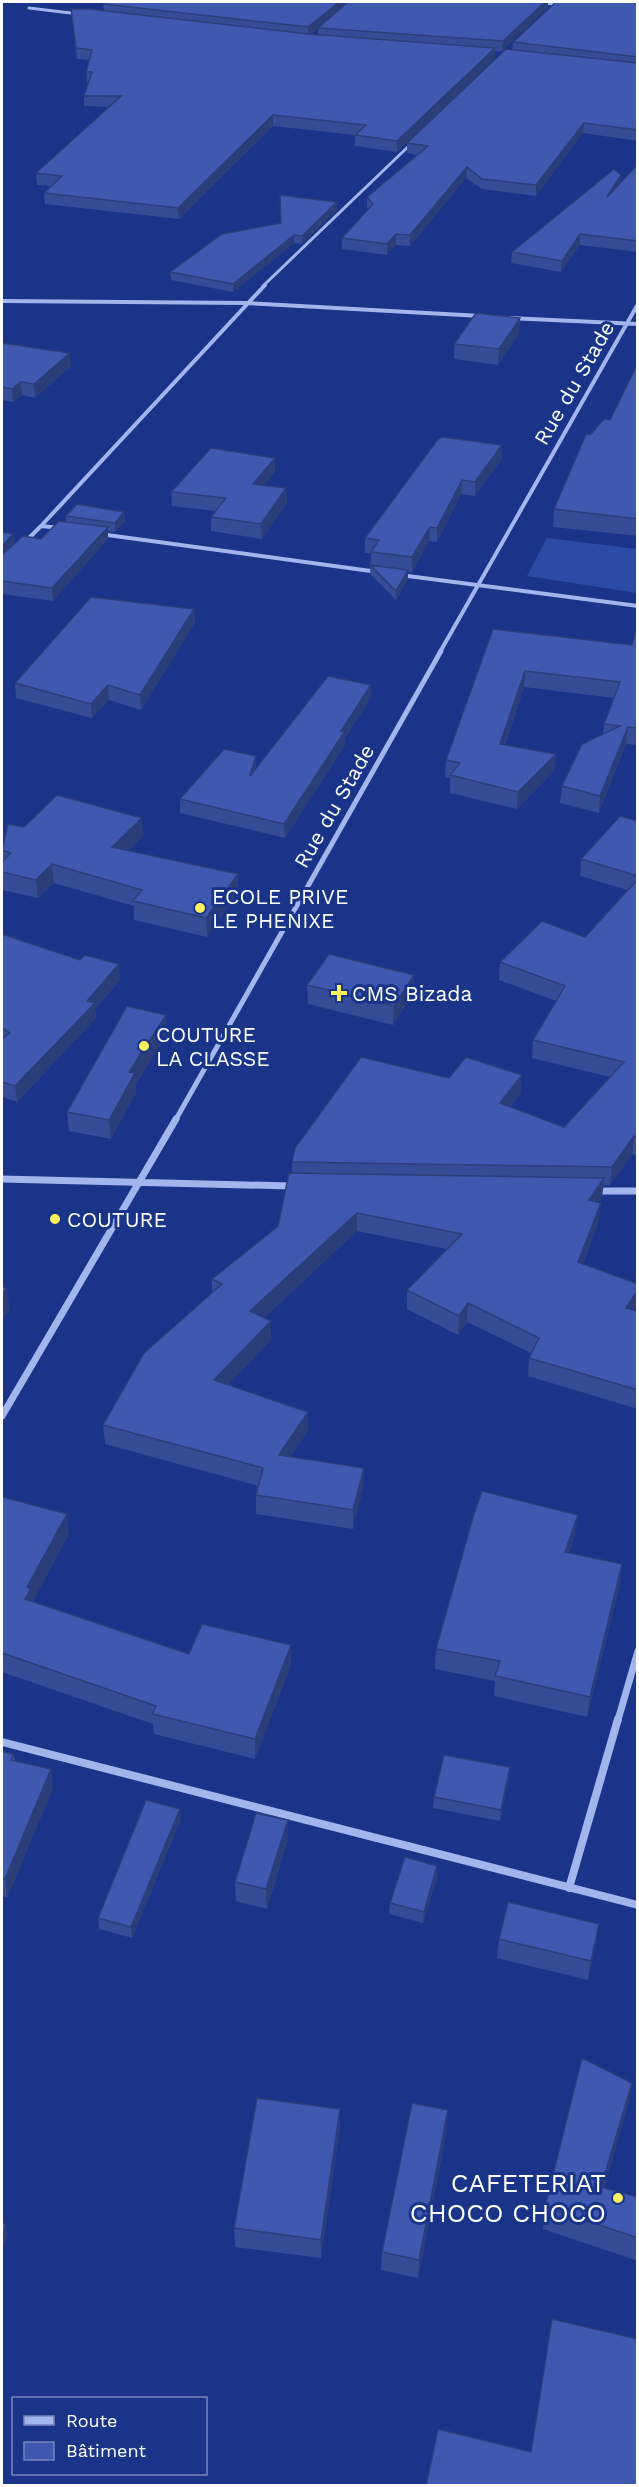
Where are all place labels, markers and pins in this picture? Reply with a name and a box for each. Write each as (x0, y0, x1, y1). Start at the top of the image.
place label: ECOLE PRIVE LE PHENIXE (212, 884, 348, 933)
marker: ECOLE PRIVE LE PHENIXE (193, 901, 207, 915)
place label: CMS Bizada (352, 981, 473, 1006)
marker: CMS Bizada (330, 984, 348, 1002)
place label: COUTURE LA CLASSE (156, 1022, 270, 1071)
marker: COUTURE LA CLASSE (137, 1039, 151, 1053)
place label: COUTURE (67, 1207, 167, 1232)
marker: COUTURE (48, 1212, 62, 1226)
place label: CAFETERIAT CHOCO CHOCO (410, 2168, 606, 2228)
marker: CAFETERIAT CHOCO CHOCO (611, 2191, 625, 2205)

